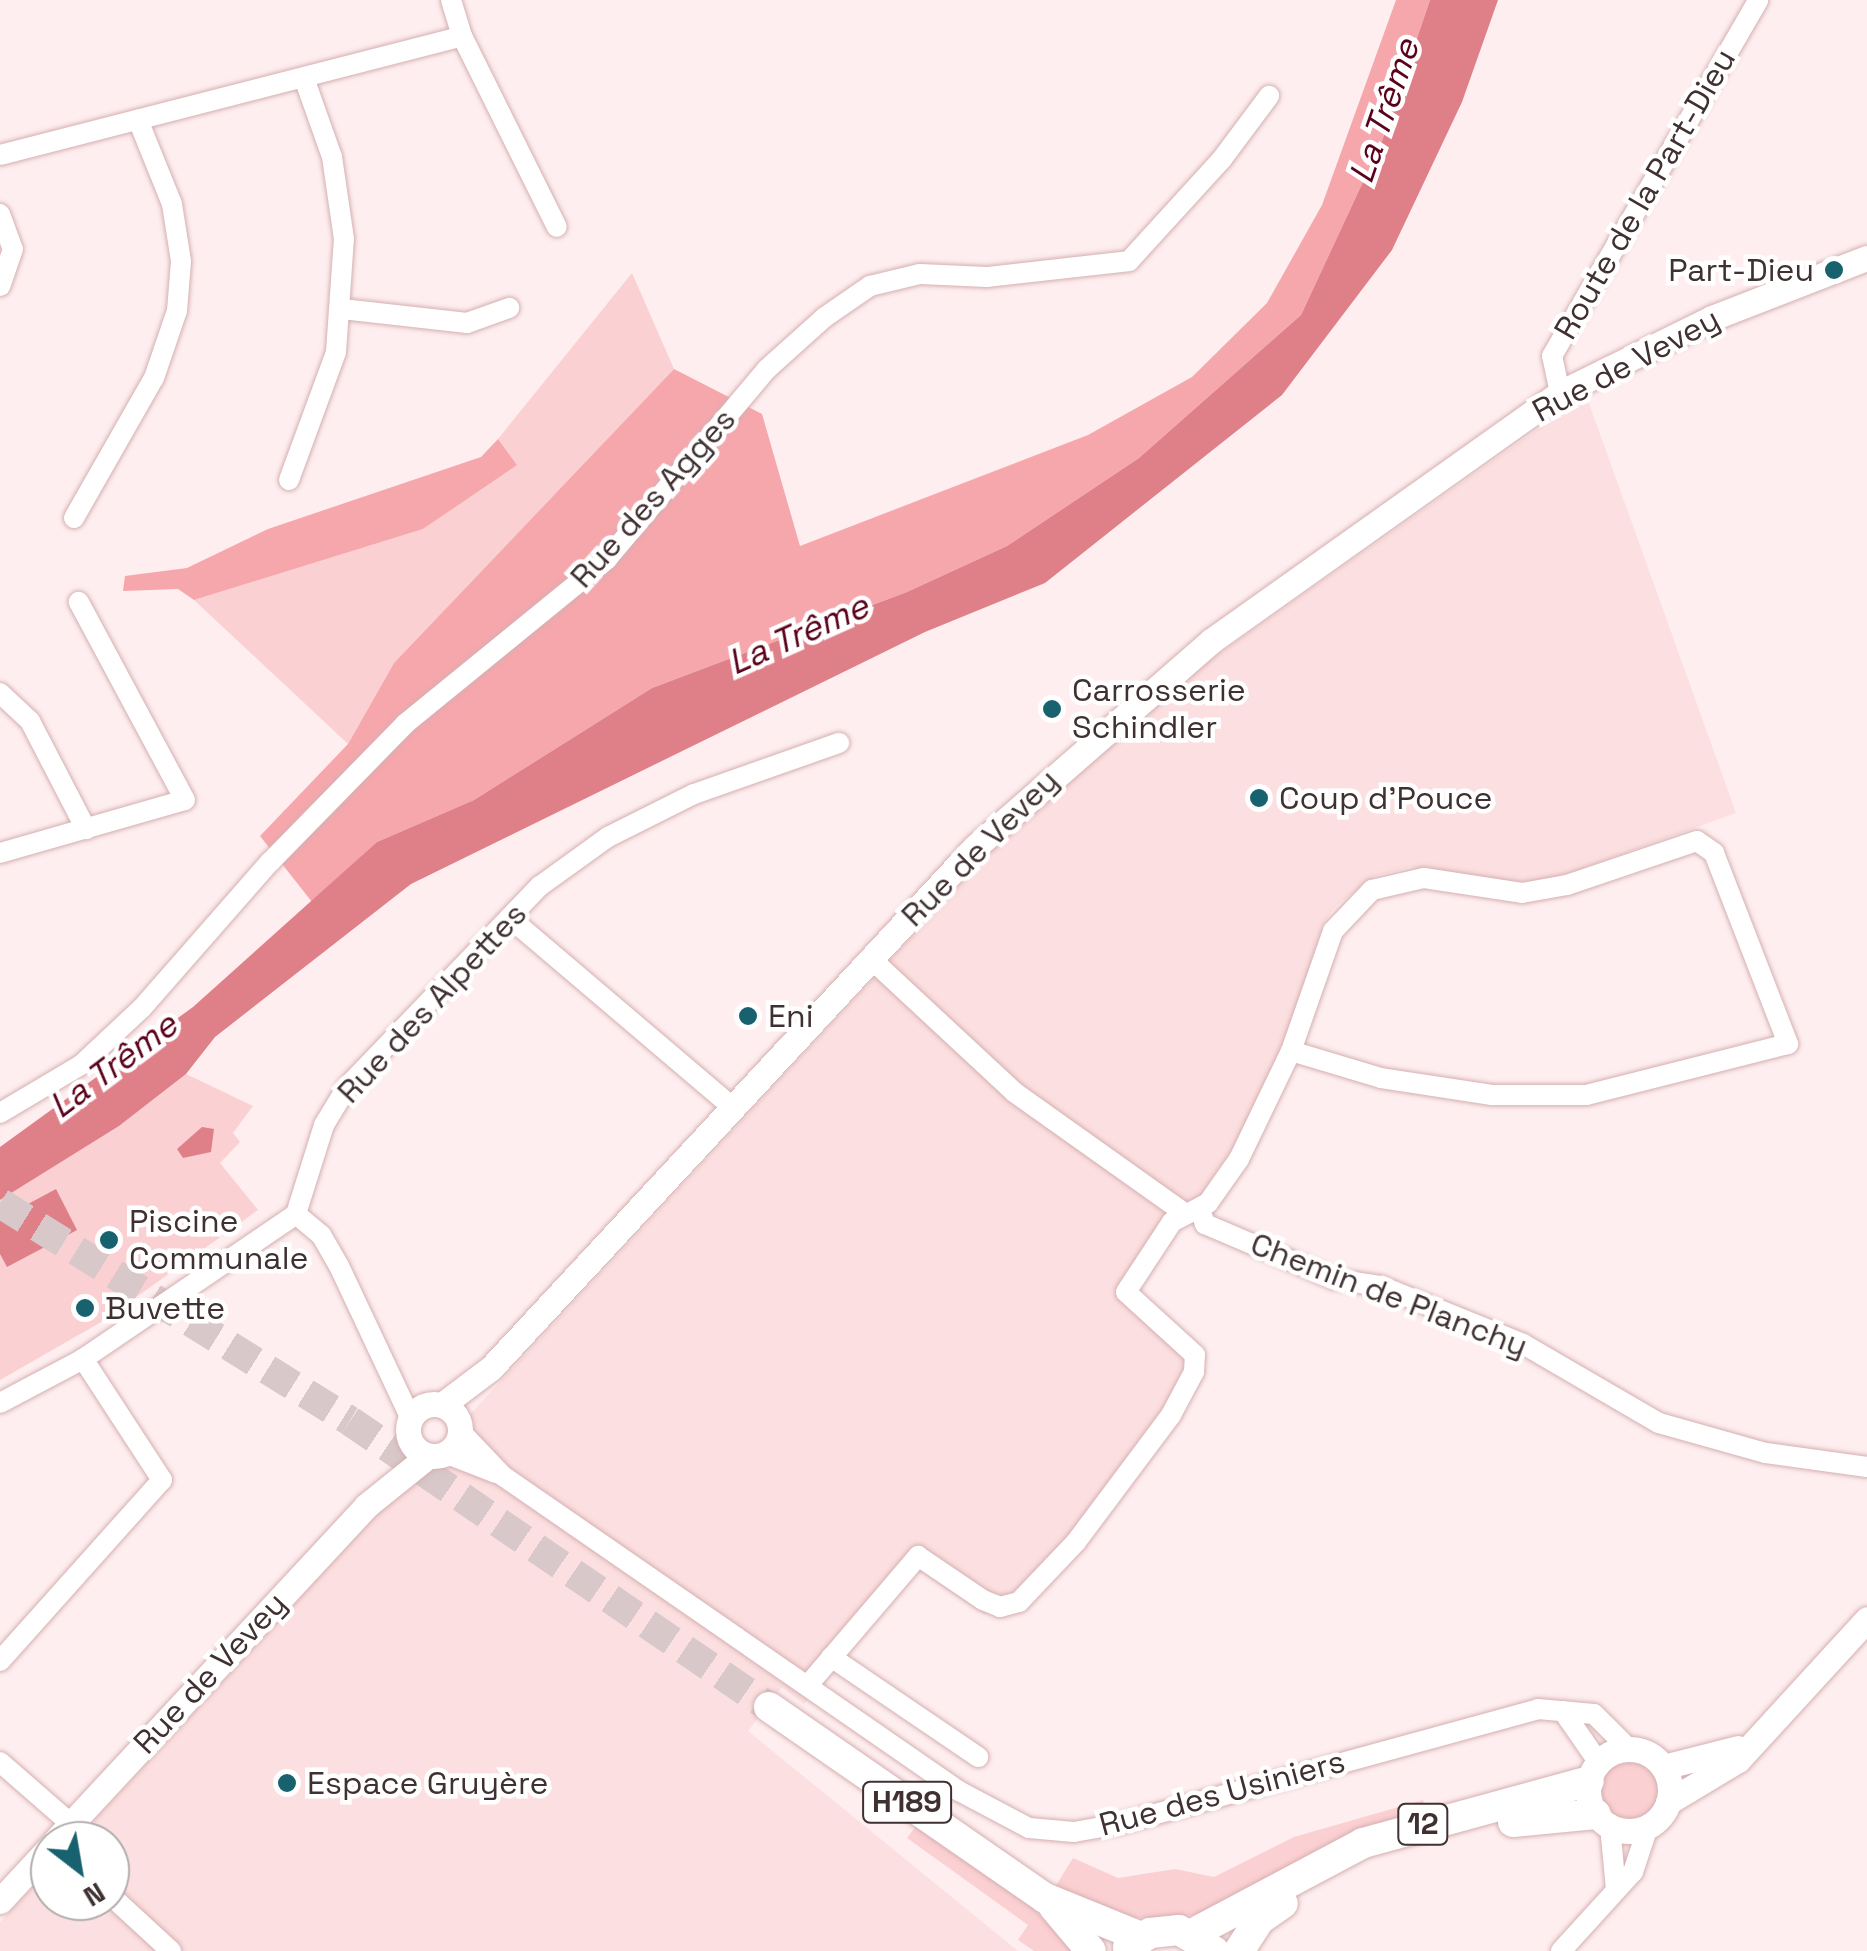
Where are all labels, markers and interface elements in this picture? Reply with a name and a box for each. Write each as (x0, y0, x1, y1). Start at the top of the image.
water label: La Trême (1340, 33, 1428, 189)
street label: Route de la Part-Dieu (1546, 42, 1744, 346)
place label: Part-Dieu (1668, 251, 1814, 289)
marker: Part-Dieu (1823, 259, 1845, 281)
street label: Rue de Vevey (1526, 300, 1726, 430)
street label: Rue des Agges (562, 400, 744, 596)
water label: La Trême (721, 584, 875, 684)
place label: Carrosserie Schindler (1072, 672, 1246, 747)
marker: Carrosserie Schindler (1041, 698, 1063, 720)
street label: Rue de Vevey (893, 761, 1067, 935)
place label: Coup d'Pouce (1279, 779, 1493, 817)
marker: Coup d'Pouce (1248, 787, 1270, 809)
street label: Rue des Alpettes (329, 895, 535, 1111)
place label: Eni (768, 997, 813, 1035)
water label: La Trême (40, 1003, 186, 1127)
marker: Eni (737, 1005, 759, 1027)
place label: Piscine Communale (129, 1203, 308, 1278)
street label: Chemin de Planchy (1245, 1225, 1533, 1365)
marker: Piscine Communale (98, 1229, 120, 1251)
place label: Buvette (105, 1289, 225, 1327)
marker: Buvette (74, 1297, 96, 1319)
street label: Rue de Vevey (125, 1584, 295, 1762)
street label: Rue des Usiniers (1095, 1742, 1349, 1844)
place label: Espace Gruyère (307, 1764, 548, 1802)
marker: Espace Gruyère (276, 1772, 298, 1794)
road number: H189 (862, 1777, 952, 1827)
road number: 12 (1396, 1799, 1450, 1849)
north arrow (30, 1821, 130, 1921)
text: N (77, 1875, 112, 1915)

